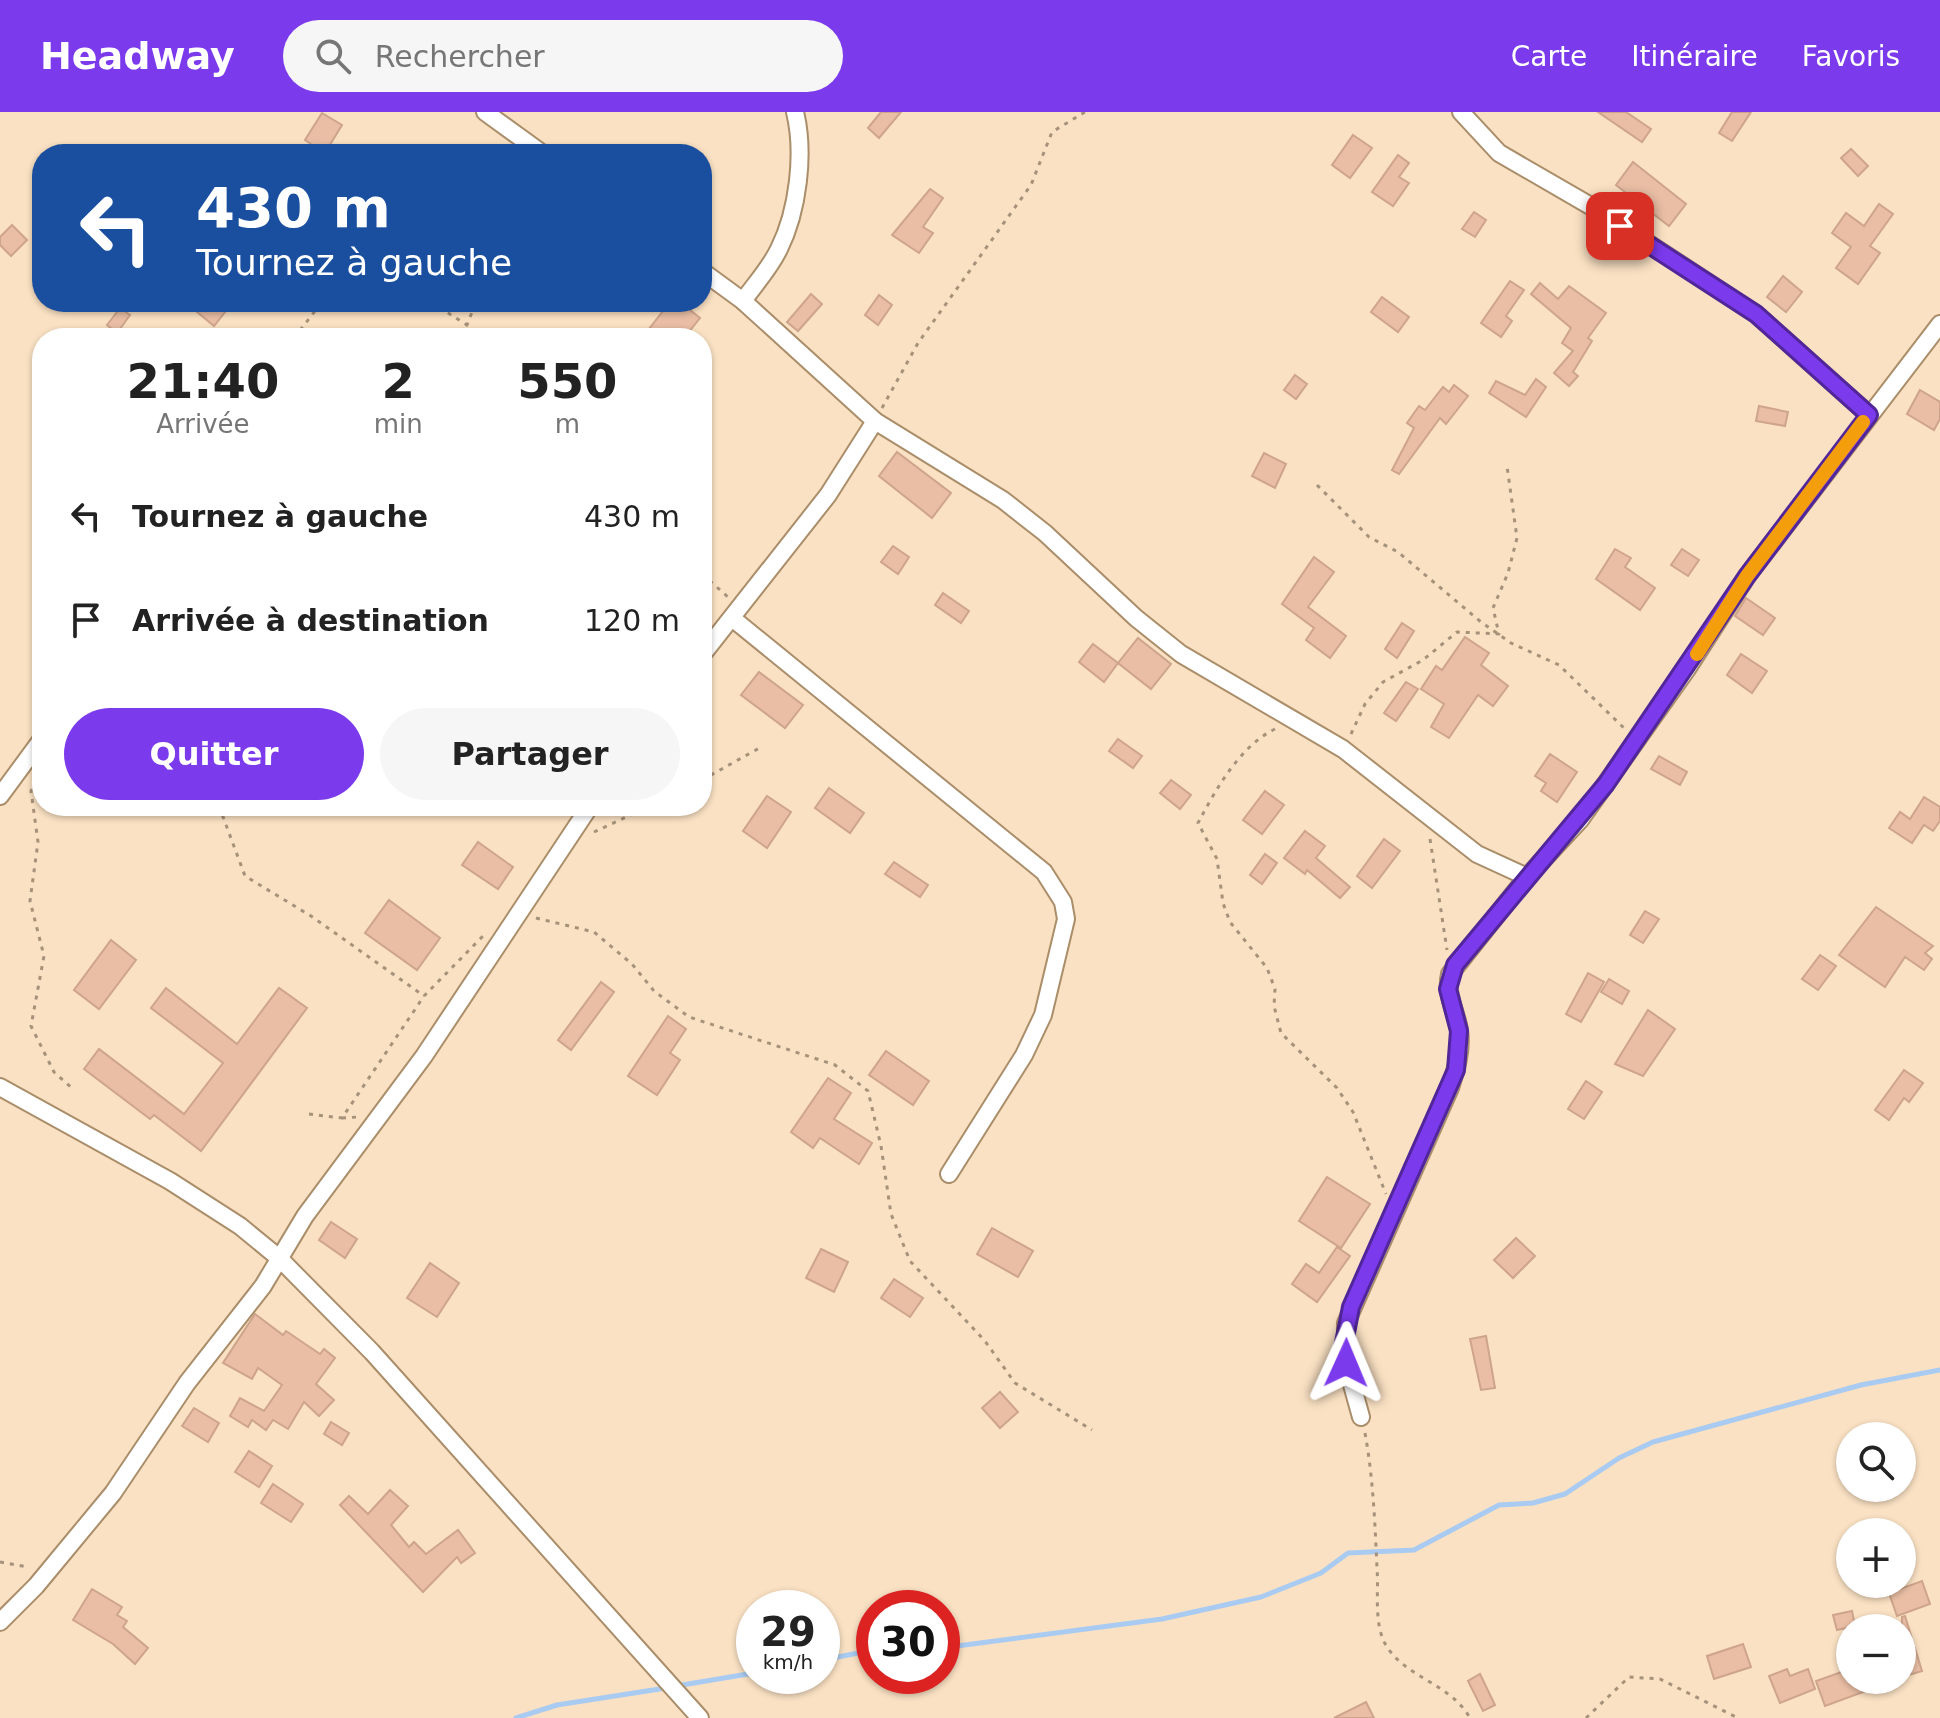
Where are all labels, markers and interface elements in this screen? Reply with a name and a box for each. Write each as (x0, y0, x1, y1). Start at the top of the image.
search box (283, 20, 843, 92)
text: Headway (40, 34, 235, 78)
icon: search (311, 34, 355, 78)
text: Rechercher (375, 39, 545, 74)
text: Carte (1511, 40, 1587, 73)
text: Itinéraire (1631, 40, 1758, 73)
text: Favoris (1802, 40, 1900, 73)
text: 430 m (196, 175, 391, 240)
icon: left (64, 176, 168, 280)
pin (1586, 192, 1654, 260)
icon: arrive (1598, 204, 1642, 248)
text: Tournez à gauche (196, 242, 512, 283)
text: 21:40 (126, 353, 279, 409)
text: 2 (382, 353, 415, 409)
text: 550 (517, 353, 617, 409)
text: Arrivée (156, 409, 250, 439)
text: min (374, 409, 423, 439)
text: m (555, 409, 580, 439)
icon: left (64, 494, 108, 538)
text: Tournez à gauche (132, 499, 428, 534)
text: 430 m (584, 499, 680, 534)
icon: arrive (64, 598, 108, 642)
text: Arrivée à destination (132, 603, 489, 638)
text: 120 m (584, 603, 680, 638)
button: Quitter (64, 708, 364, 800)
button: Partager (380, 708, 680, 800)
position arrow (1304, 1321, 1388, 1405)
map controls (1836, 1422, 1916, 1694)
button: search (1836, 1422, 1916, 1502)
button: + (1836, 1518, 1916, 1598)
speed limit sign: 30 (856, 1590, 960, 1694)
text: 29 (760, 1609, 816, 1655)
button: − (1836, 1614, 1916, 1694)
text: km/h (763, 1650, 813, 1674)

